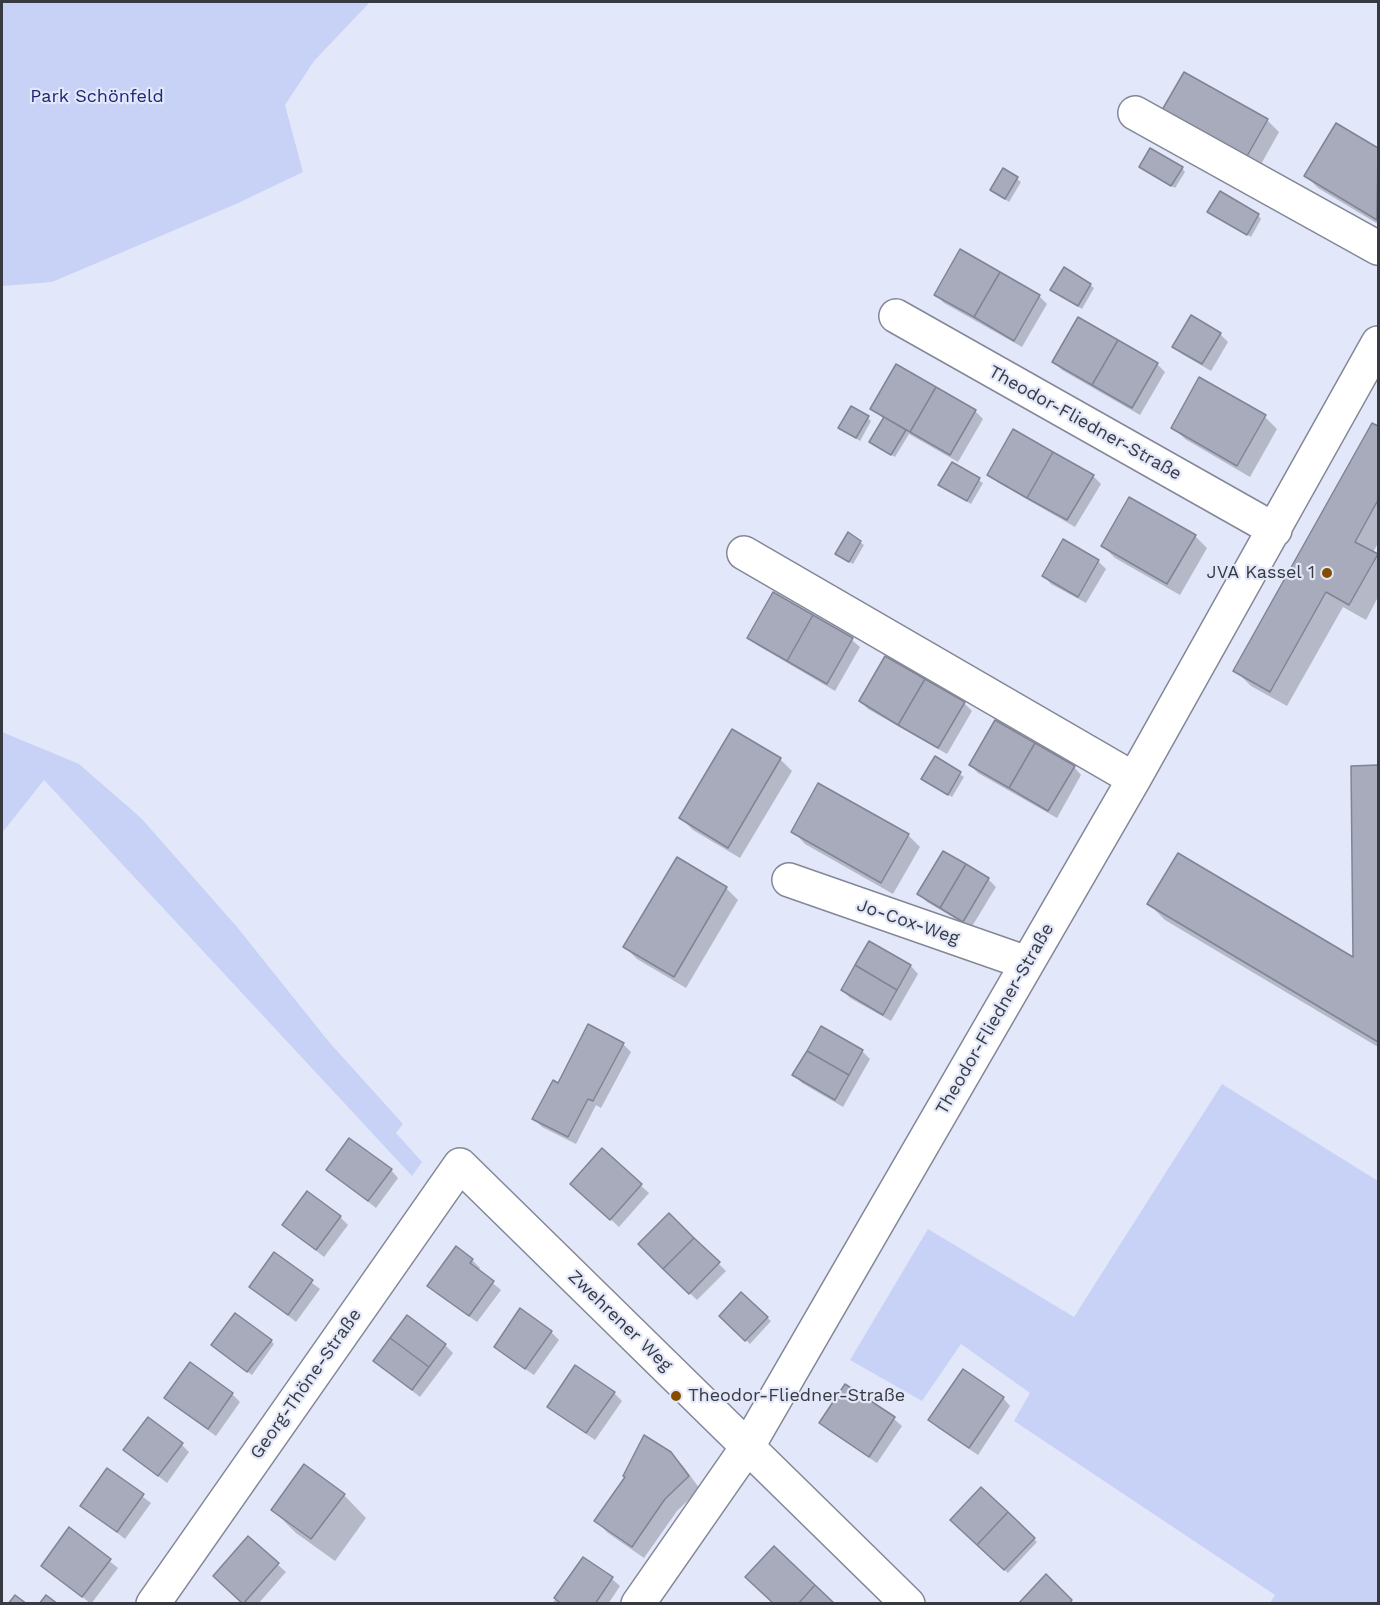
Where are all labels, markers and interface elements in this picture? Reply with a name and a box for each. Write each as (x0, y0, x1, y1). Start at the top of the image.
park label: Park Schönfeld (30, 86, 164, 108)
street label: Theodor-Fliedner-Straße (985, 361, 1185, 485)
place label: JVA Kassel 1 (1206, 562, 1315, 584)
marker: JVA Kassel 1 (1320, 566, 1334, 580)
street label: Jo-Cox-Weg (854, 894, 962, 950)
street label: Theodor-Fliedner-Straße (931, 920, 1059, 1118)
street label: Zwehrener Weg (563, 1266, 677, 1376)
street label: Georg-Thöne-Straße (246, 1305, 366, 1463)
place label: Theodor-Fliedner-Straße (688, 1385, 905, 1407)
marker: Theodor-Fliedner-Straße (669, 1389, 683, 1403)

